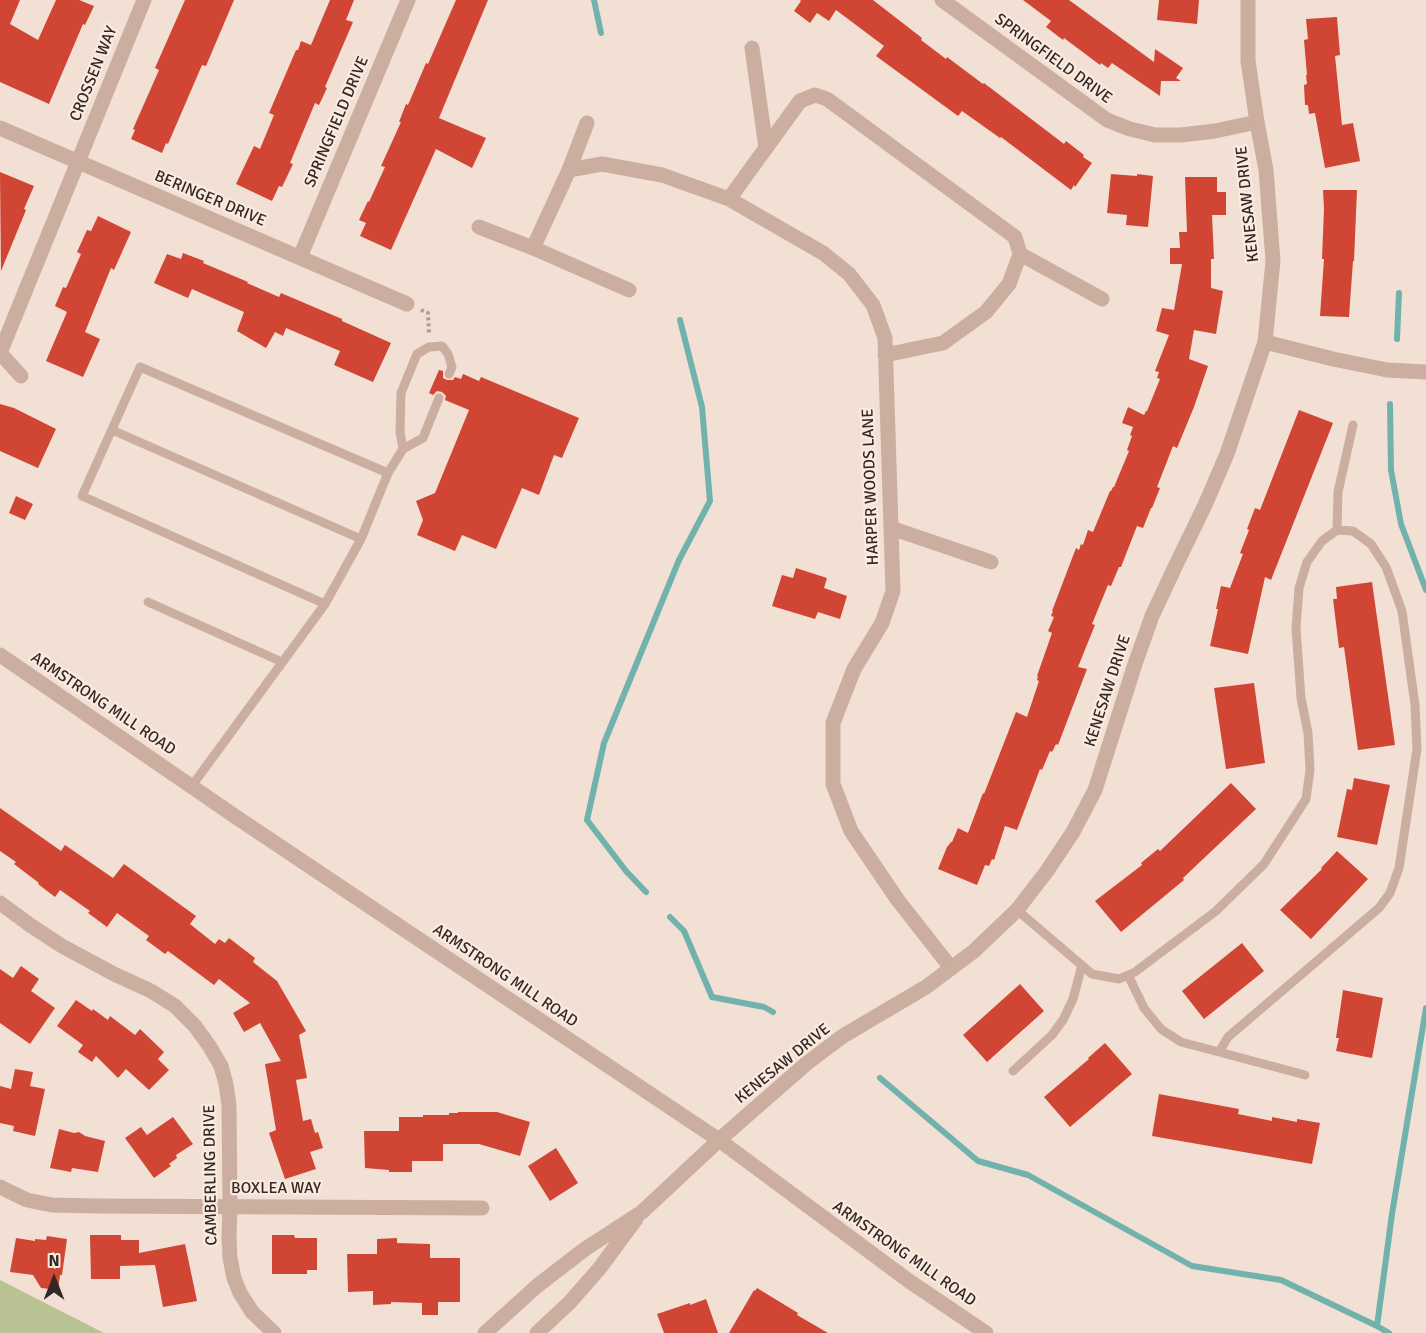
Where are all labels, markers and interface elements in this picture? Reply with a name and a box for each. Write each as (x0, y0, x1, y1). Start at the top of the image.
street label: SPRINGFIELD DRIVE (991, 10, 1115, 108)
street label: CROSSEN WAY (66, 24, 122, 124)
street label: SPRINGFIELD DRIVE (301, 54, 373, 190)
street label: KENESAW DRIVE (1232, 145, 1264, 263)
street label: BERINGER DRIVE (151, 167, 269, 231)
street label: HARPER WOODS LANE (859, 408, 883, 566)
street label: KENESAW DRIVE (1081, 632, 1135, 750)
street label: ARMSTRONG MILL ROAD (27, 648, 179, 760)
street label: ARMSTRONG MILL ROAD (429, 920, 581, 1032)
street label: KENESAW DRIVE (732, 1020, 834, 1108)
street label: CAMBERLING DRIVE (200, 1104, 222, 1246)
street label: BOXLEA WAY (231, 1179, 321, 1199)
street label: ARMSTRONG MILL ROAD (829, 1197, 979, 1311)
north arrow (24, 1249, 84, 1309)
text: N (48, 1251, 60, 1271)

